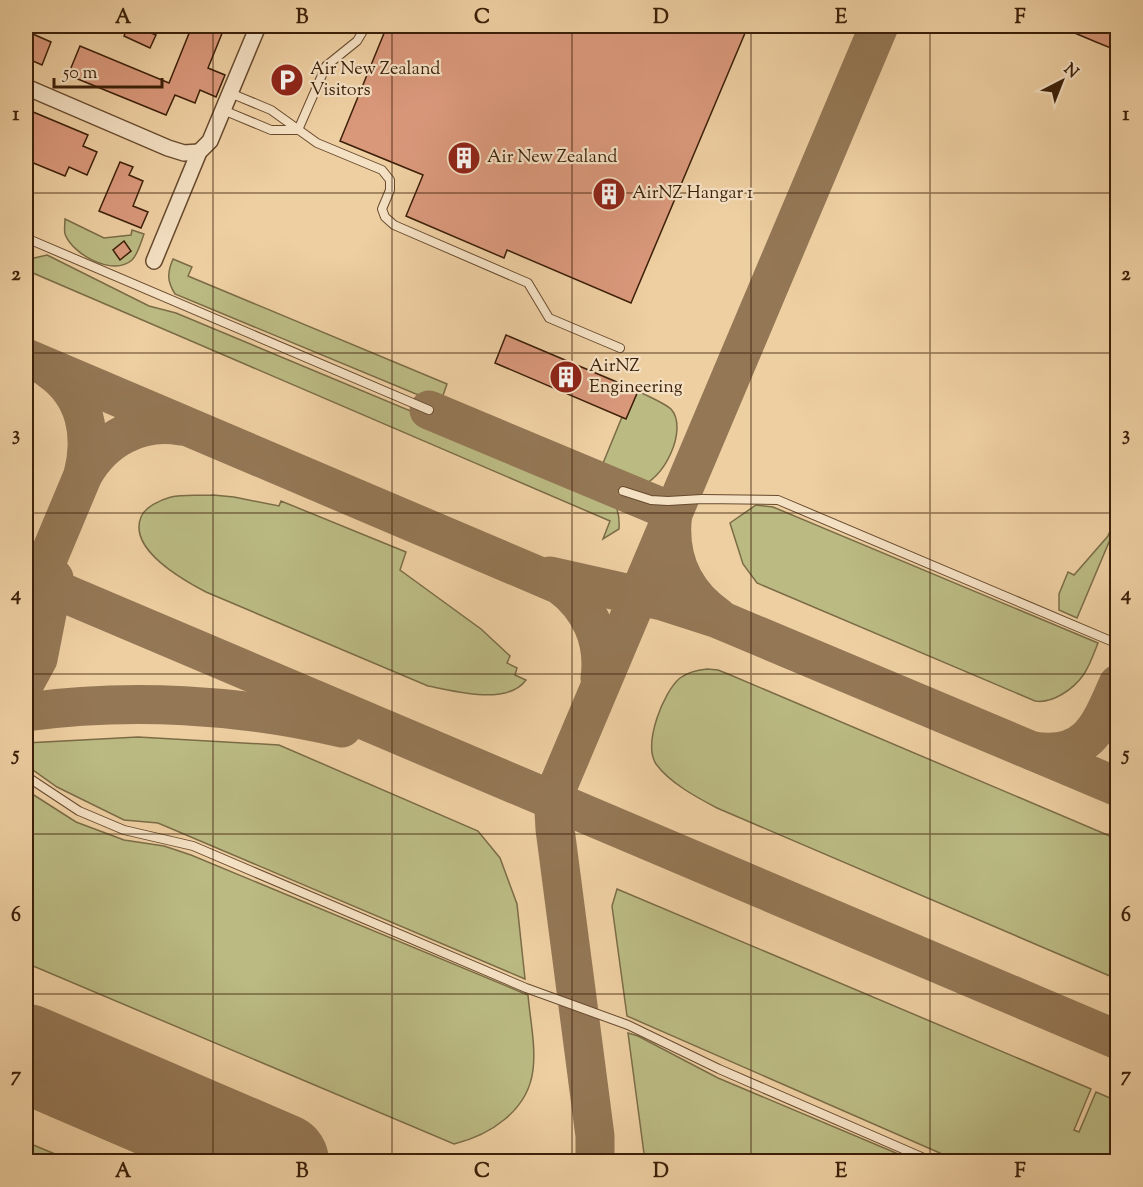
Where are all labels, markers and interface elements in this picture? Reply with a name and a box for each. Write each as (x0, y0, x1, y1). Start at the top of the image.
text: A (115, 4, 132, 33)
text: B (296, 4, 309, 33)
text: C (474, 4, 490, 33)
text: D (653, 4, 669, 33)
text: E (835, 4, 848, 33)
text: F (1014, 4, 1026, 33)
scale bar (54, 51, 162, 89)
north arrow (1032, 51, 1092, 111)
place label: Air New Zealand Visitors (310, 57, 441, 104)
text: N (1058, 59, 1083, 85)
text: 50 m (62, 61, 98, 87)
parking icon: Air New Zealand Visitors (269, 62, 305, 98)
text: 1 (13, 101, 20, 130)
text: 1 (1123, 101, 1130, 130)
building icon: Air New Zealand (446, 140, 482, 176)
place label: Air New Zealand (487, 145, 618, 171)
building icon: AirNZ Hangar 1 (591, 176, 627, 212)
place label: AirNZ Hangar 1 (632, 181, 753, 207)
text: 2 (11, 261, 21, 290)
text: 2 (1121, 261, 1131, 290)
place label: AirNZ Engineering (589, 354, 683, 401)
building icon: AirNZ Engineering (548, 359, 584, 395)
text: 3 (12, 421, 20, 450)
text: 3 (1122, 421, 1130, 450)
text: 4 (10, 581, 21, 610)
text: 4 (1120, 581, 1131, 610)
text: 5 (11, 741, 20, 770)
text: 5 (1121, 741, 1130, 770)
text: 6 (11, 902, 21, 931)
text: 6 (1121, 902, 1131, 931)
text: 7 (11, 1062, 22, 1091)
text: 7 (1121, 1062, 1132, 1091)
text: A (115, 1158, 132, 1187)
text: B (296, 1158, 309, 1187)
text: C (474, 1158, 490, 1187)
text: D (653, 1158, 669, 1187)
text: E (835, 1158, 848, 1187)
text: F (1014, 1158, 1026, 1187)

